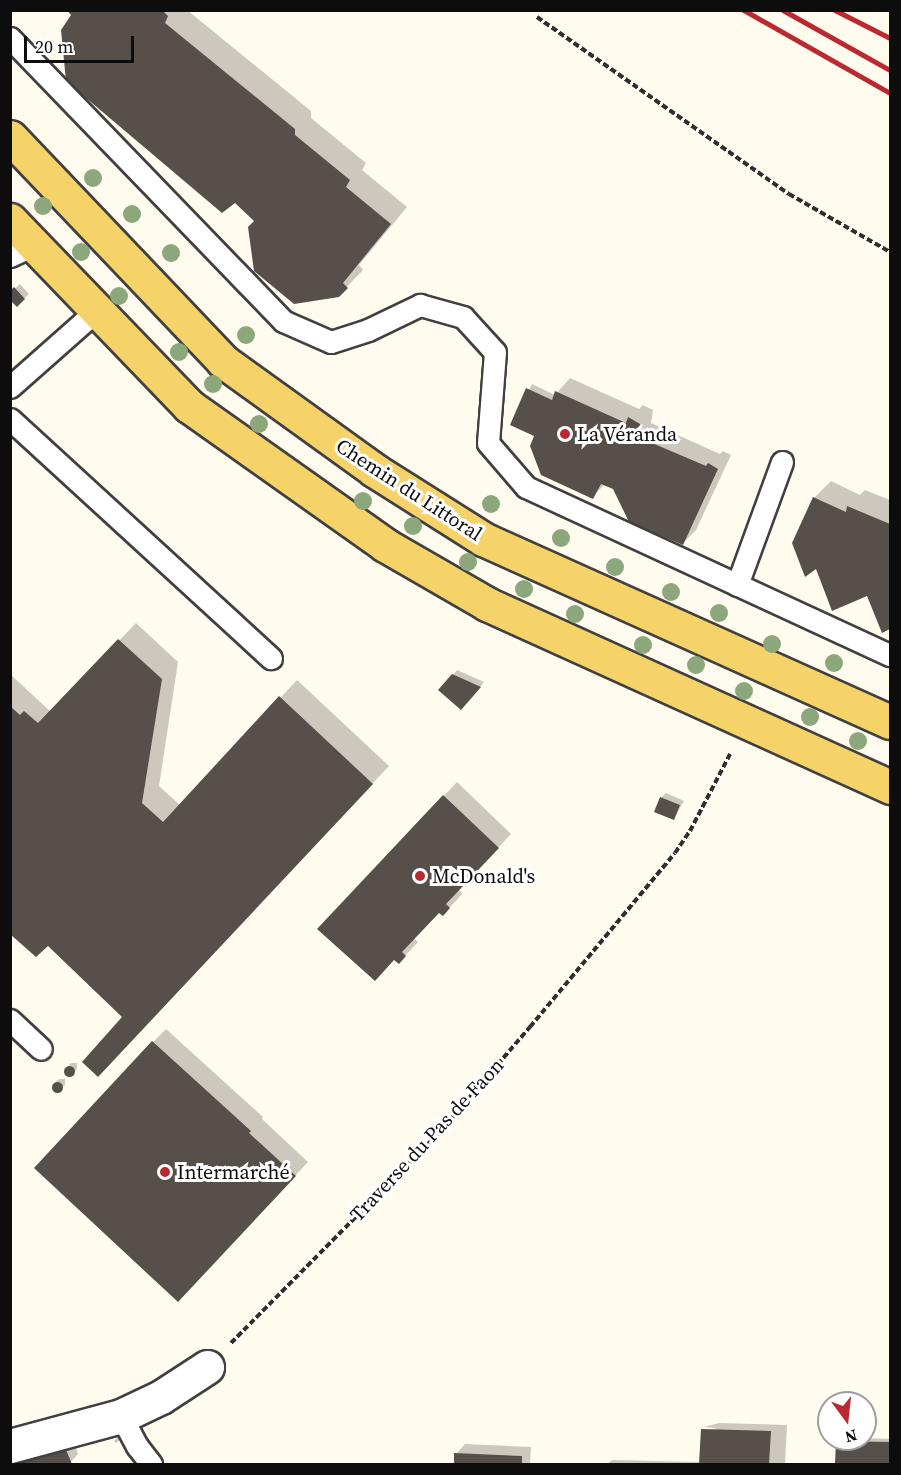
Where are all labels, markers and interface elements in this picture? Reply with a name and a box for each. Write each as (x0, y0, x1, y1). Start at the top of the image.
scale bar (27, 24, 136, 62)
text: 20 m (35, 34, 73, 59)
place label: La Véranda (577, 422, 678, 446)
marker: La Véranda (558, 427, 572, 441)
street label: Chemin du Littoral (331, 434, 487, 546)
place label: McDonald's (432, 864, 535, 888)
marker: McDonald's (413, 869, 427, 883)
street label: Traverse du Pas de Faon (345, 1053, 509, 1227)
place label: Intermarché (177, 1160, 290, 1184)
marker: Intermarché (158, 1165, 172, 1179)
north arrow (817, 1391, 877, 1451)
text: N (843, 1424, 860, 1449)

